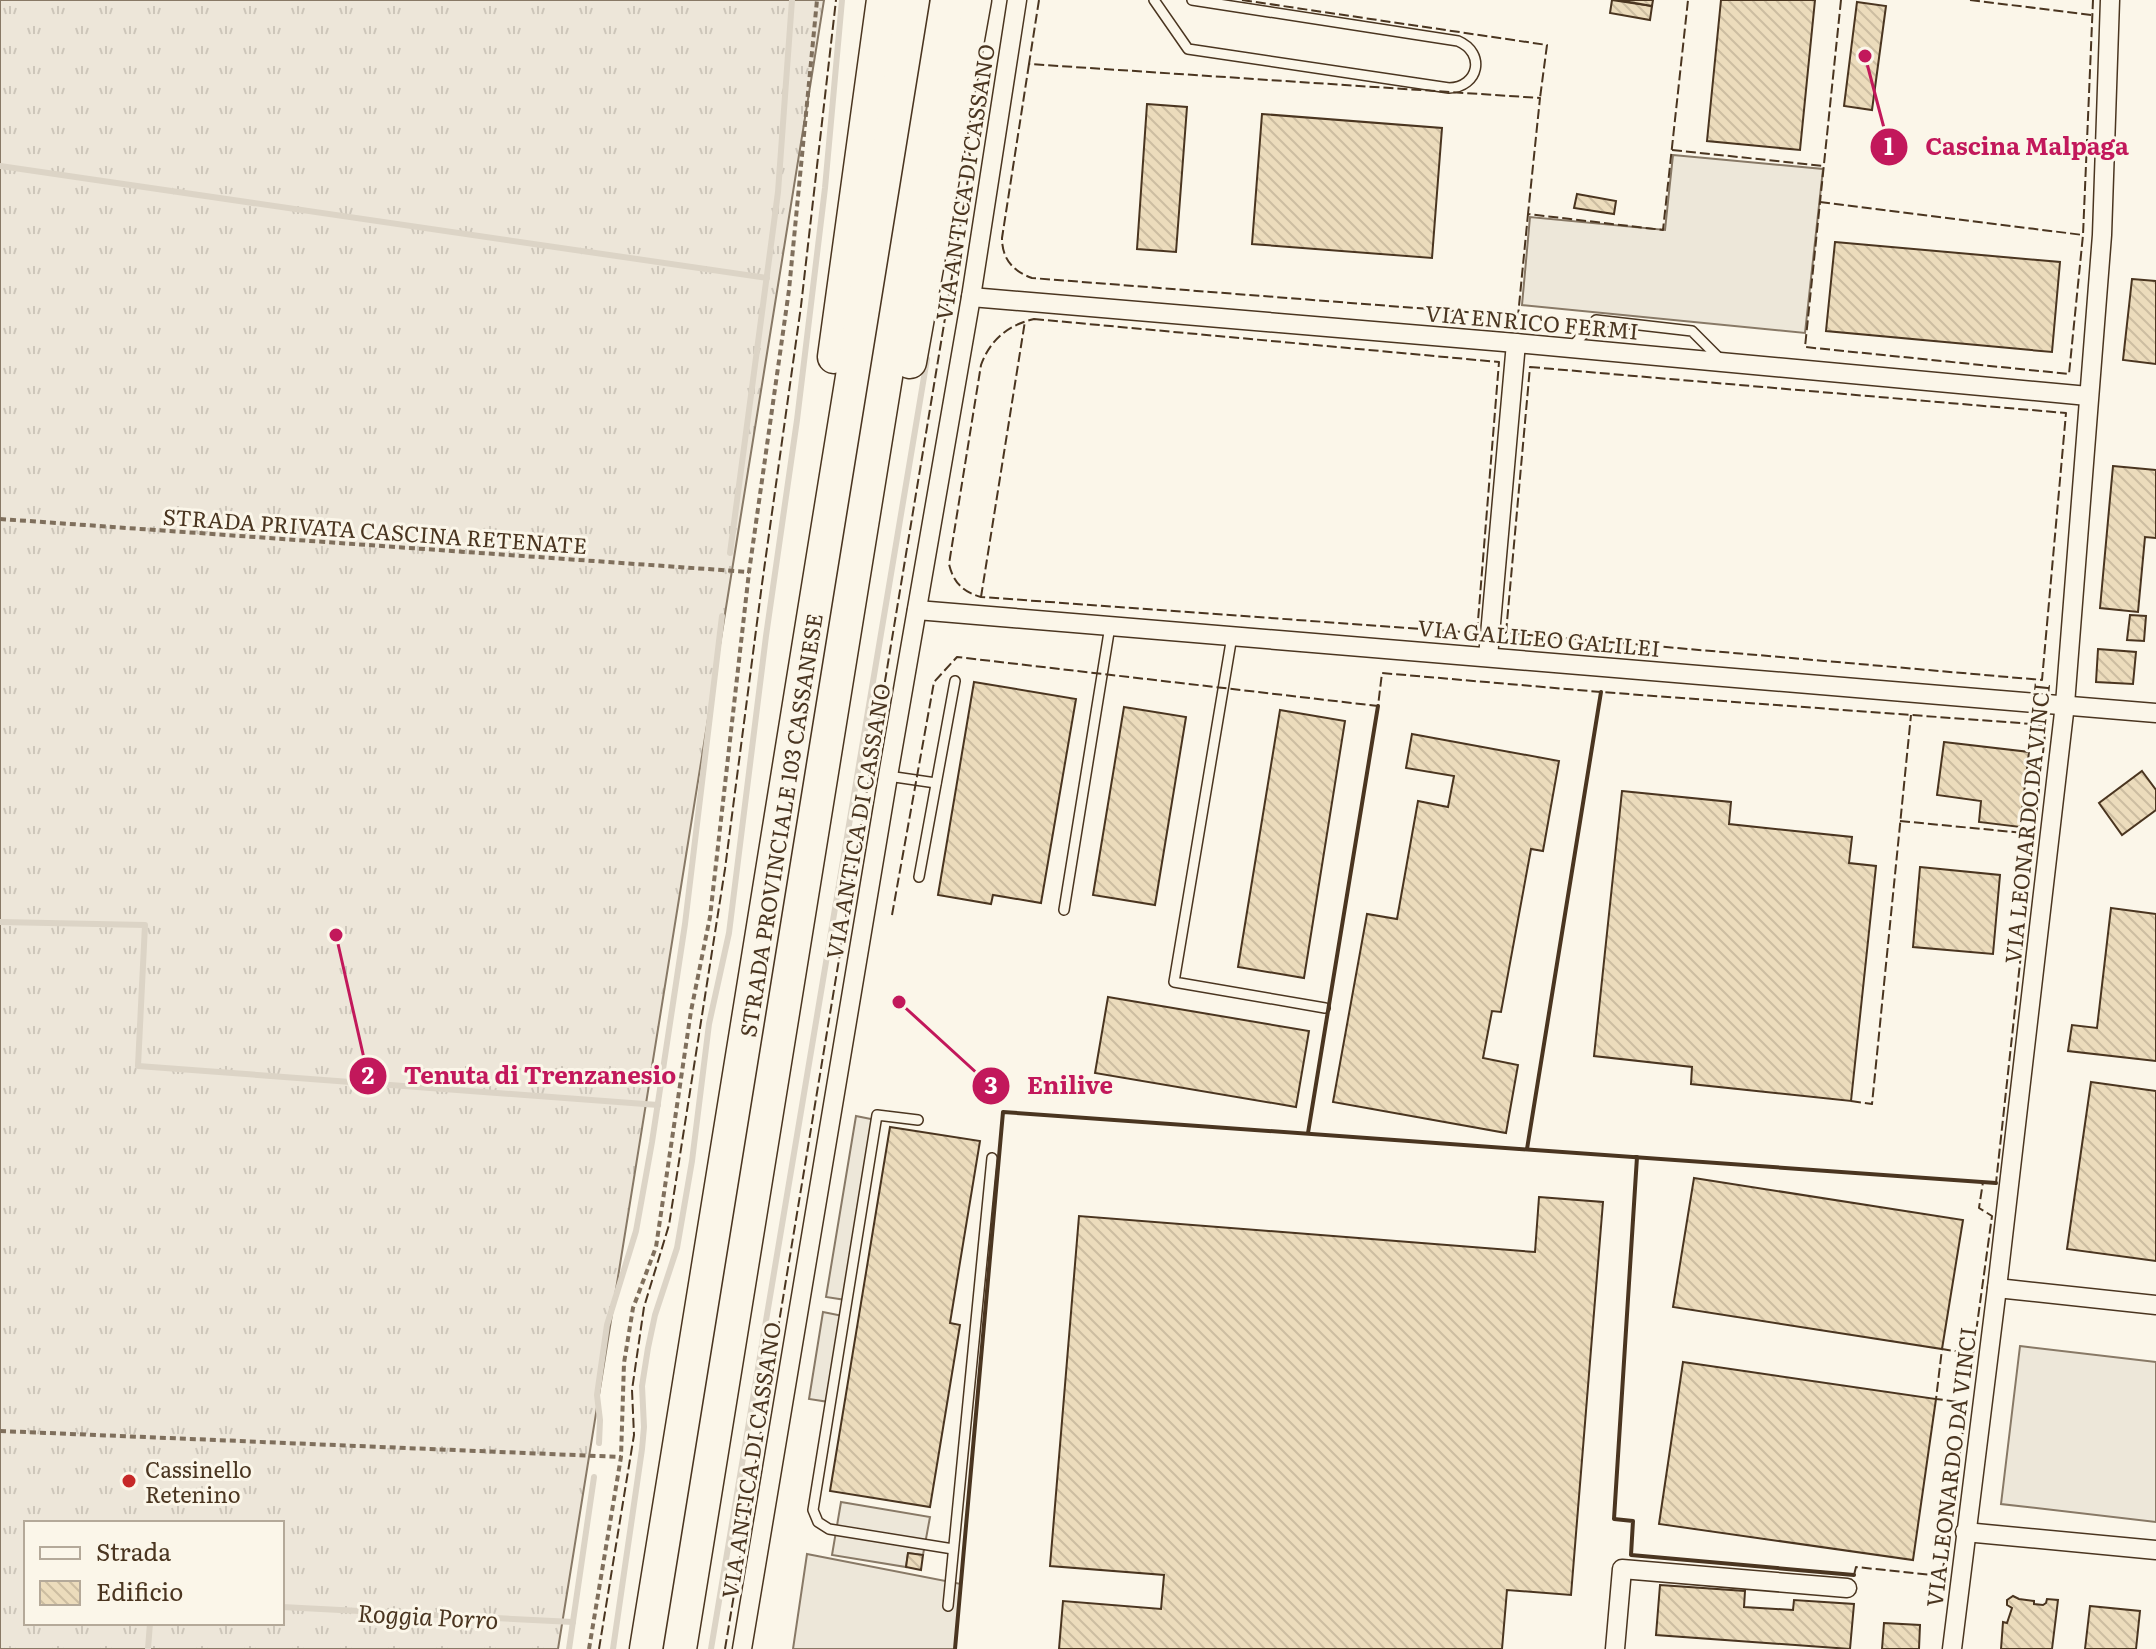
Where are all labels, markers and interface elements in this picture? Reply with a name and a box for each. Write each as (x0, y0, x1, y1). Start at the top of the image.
street label: VIA ANTICA DI CASSANO (926, 41, 1002, 323)
callout: Cascina Malpaga (1869, 123, 2145, 171)
text: 1 (1884, 127, 1894, 162)
text: Cascina Malpaga (1925, 127, 2129, 162)
street label: VIA ENRICO FERMI (1424, 295, 1640, 347)
street label: STRADA PRIVATA CASCINA RETENATE (162, 499, 588, 561)
street label: VIA GALILEO GALILEI (1416, 610, 1662, 664)
street label: STRADA PROVINCIALE 103 CASSANESE (730, 611, 830, 1039)
street label: VIA ANTICA DI CASSANO (816, 681, 898, 961)
street label: VIA LEONARDO DA VINCI (1995, 681, 2057, 965)
callout: Tenuta di Trenzanesio (348, 1052, 692, 1100)
text: 2 (362, 1056, 375, 1091)
text: Tenuta di Trenzanesio (404, 1056, 676, 1091)
callout: Enilive (971, 1062, 1129, 1110)
text: 3 (984, 1066, 998, 1101)
text: Enilive (1027, 1066, 1113, 1101)
street label: VIA ANTICA DI CASSANO (712, 1319, 788, 1601)
street label: VIA LEONARDO DA VINCI (1916, 1325, 1984, 1609)
place label: Cassinello Retenino (145, 1452, 252, 1510)
marker: Cassinello Retenino (120, 1472, 138, 1490)
legend (24, 1521, 284, 1625)
text: Strada (96, 1533, 171, 1568)
text: Edificio (96, 1573, 183, 1608)
water label: Roggia Porro (357, 1594, 499, 1636)

